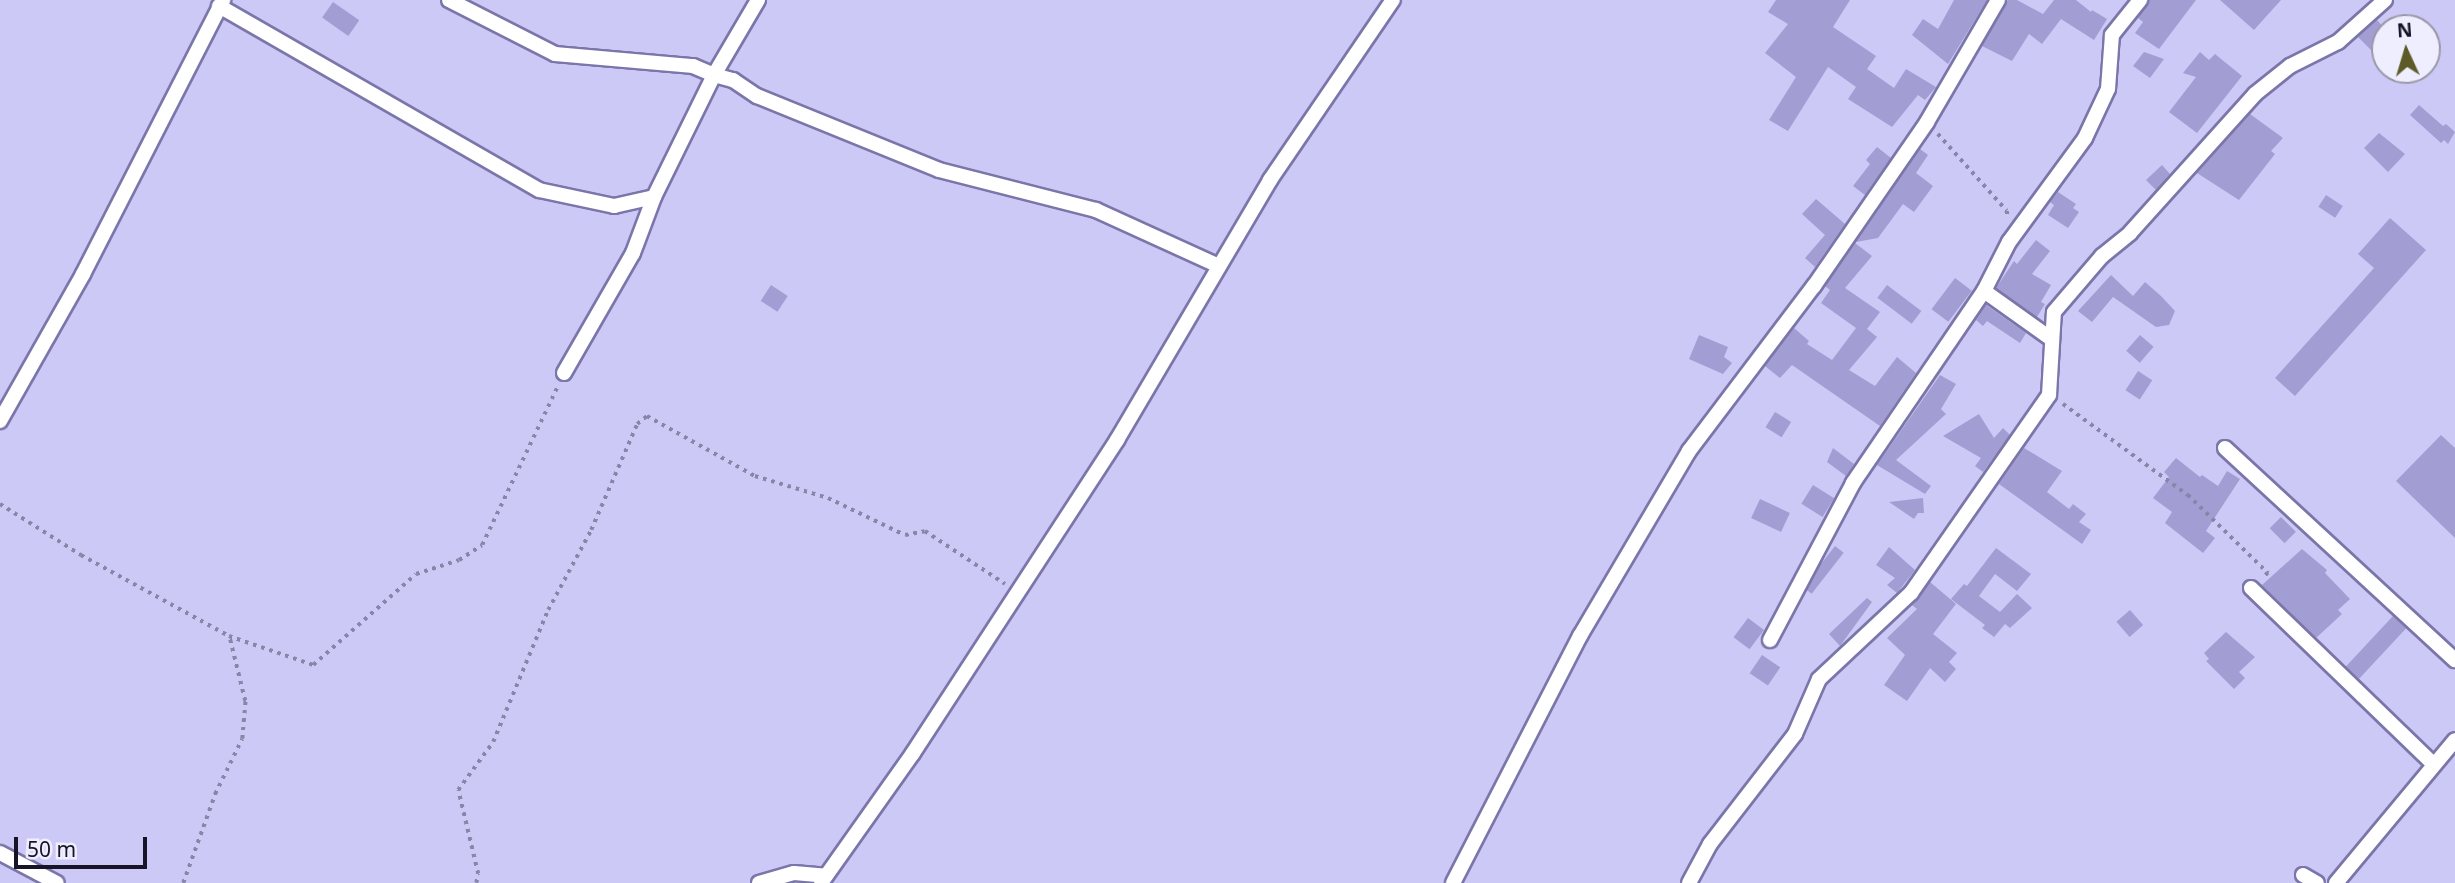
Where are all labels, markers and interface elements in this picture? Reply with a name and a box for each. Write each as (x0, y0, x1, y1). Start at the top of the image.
north arrow (2371, 14, 2441, 84)
text: N (2396, 17, 2413, 44)
scale bar (18, 824, 150, 868)
text: 50 m (27, 835, 76, 863)

